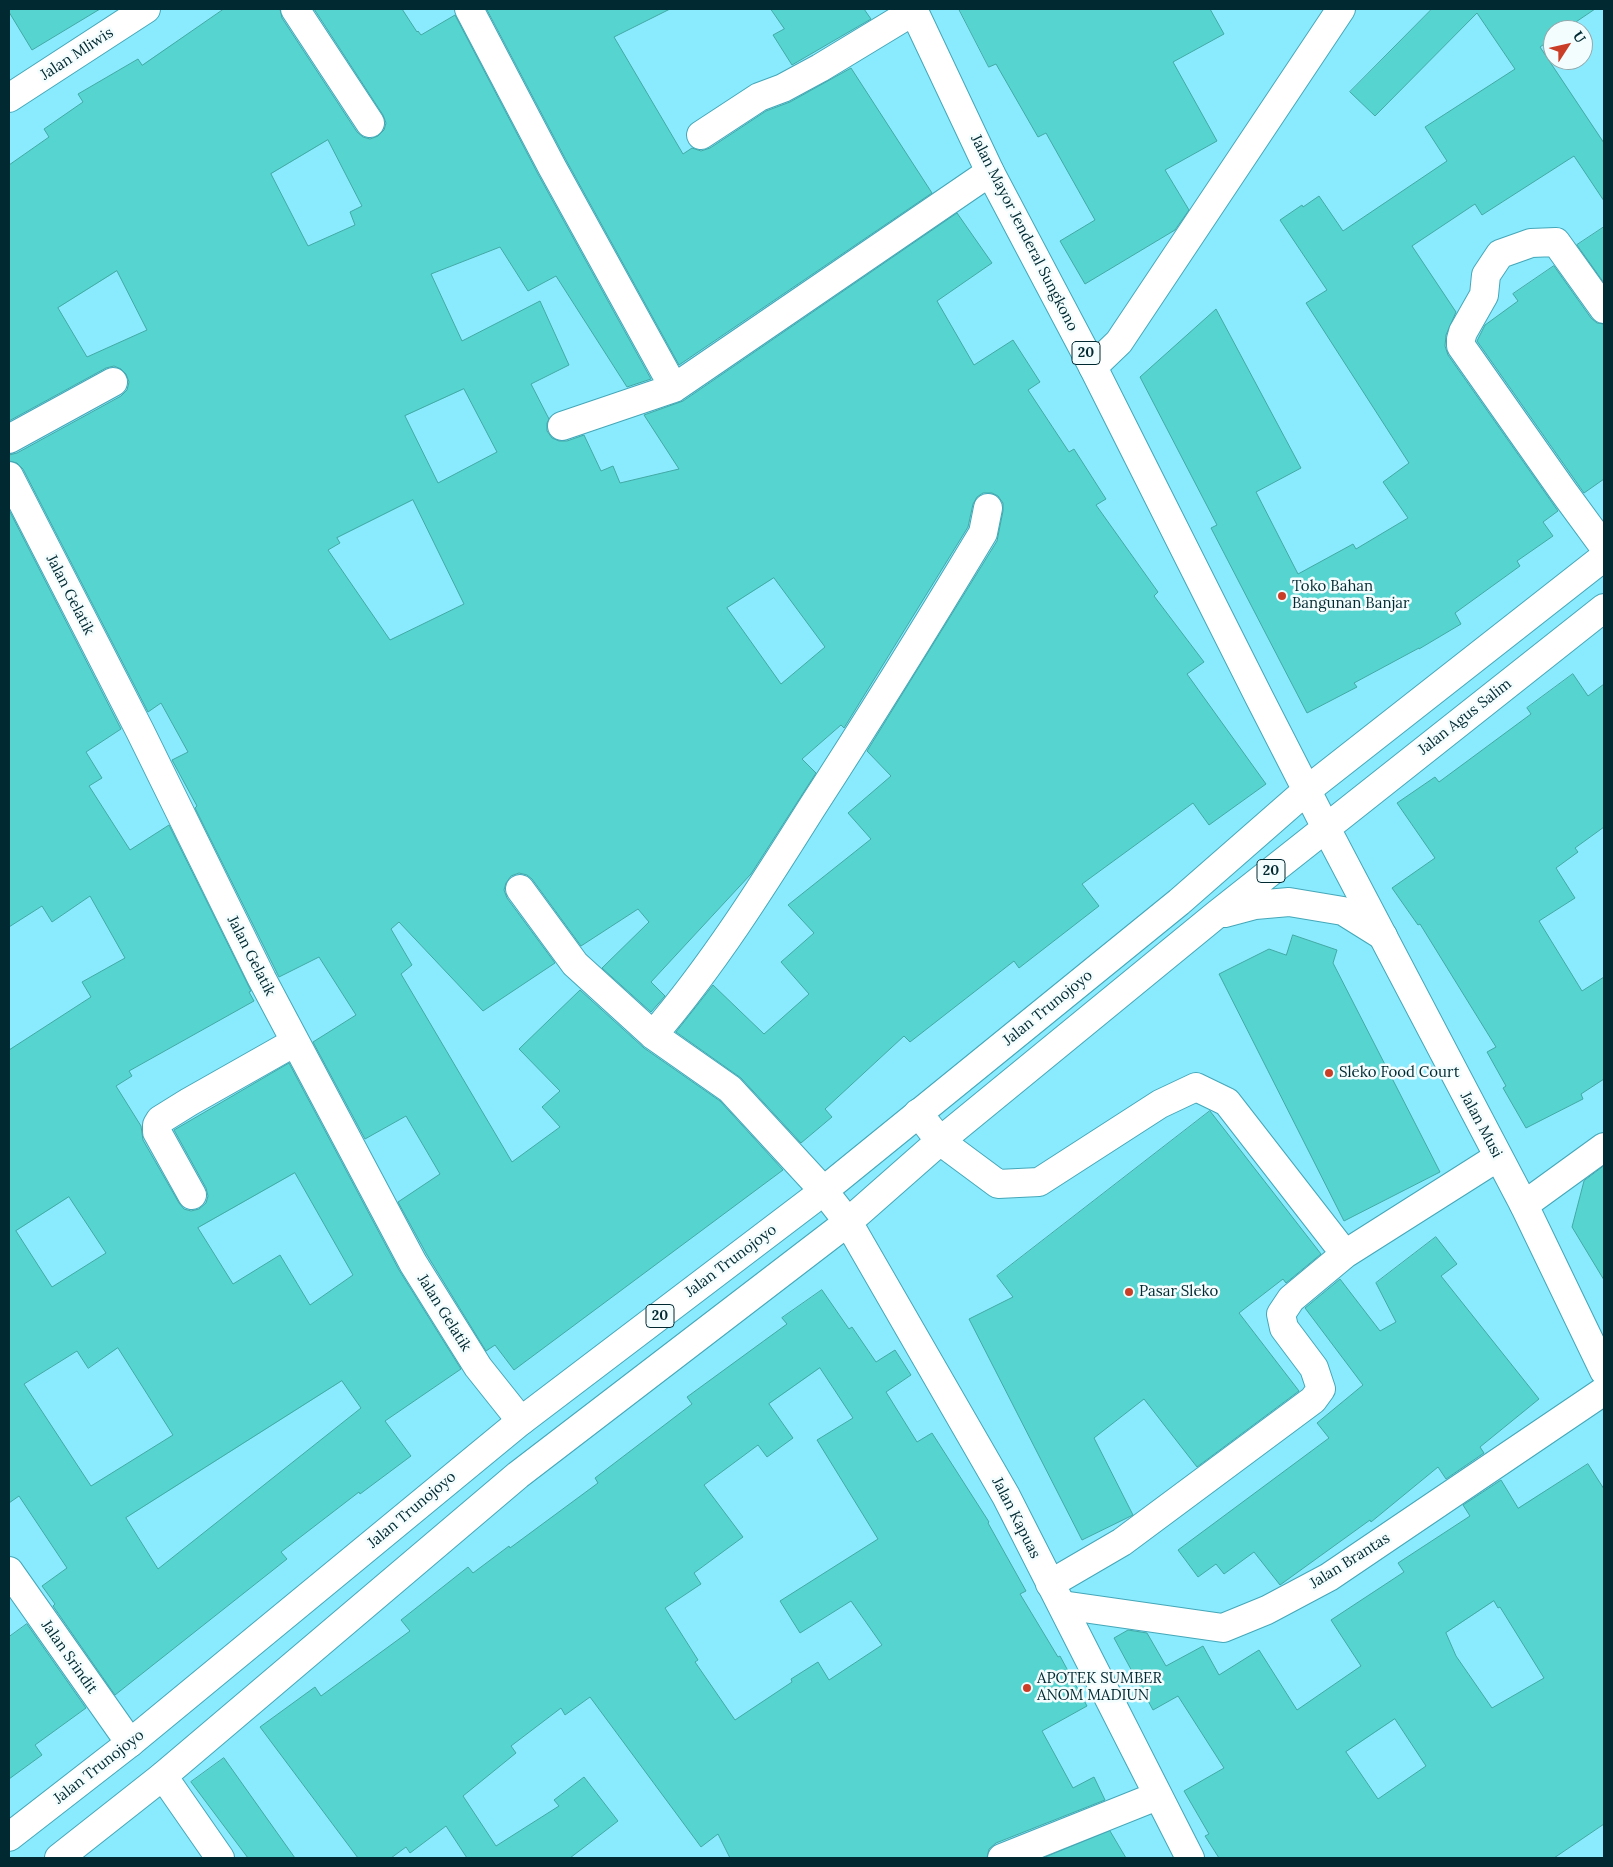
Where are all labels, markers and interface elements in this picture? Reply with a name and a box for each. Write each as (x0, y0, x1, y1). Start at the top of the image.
north arrow (1543, 20, 1593, 70)
street label: Jalan Mliwis (37, 24, 117, 84)
text: U (1569, 27, 1590, 46)
street label: Jalan Mayor Jenderal Sungkono (967, 132, 1081, 334)
road number: 20 (1072, 342, 1100, 364)
street label: Jalan Gelatik (42, 552, 98, 638)
place label: Toko Bahan Bangunan Banjar (1292, 578, 1410, 613)
marker: Toko Bahan Bangunan Banjar (1276, 590, 1288, 602)
street label: Jalan Agus Salim (1415, 675, 1515, 759)
road number: 20 (1257, 859, 1285, 882)
street label: Jalan Gelatik (223, 913, 279, 999)
street label: Jalan Trunojoyo (1000, 966, 1096, 1050)
place label: Sleko Food Court (1339, 1064, 1459, 1082)
marker: Sleko Food Court (1323, 1067, 1335, 1079)
street label: Jalan Musi (1456, 1089, 1506, 1161)
street label: Jalan Trunojoyo (682, 1221, 780, 1301)
street label: Jalan Gelatik (413, 1271, 475, 1355)
place label: Pasar Sleko (1139, 1283, 1218, 1301)
marker: Pasar Sleko (1123, 1286, 1135, 1298)
road number: 20 (646, 1304, 674, 1328)
street label: Jalan Trunojoyo (364, 1468, 460, 1552)
street label: Jalan Kapuas (988, 1474, 1044, 1562)
street label: Jalan Brantas (1307, 1529, 1393, 1593)
street label: Jalan Srindit (37, 1617, 101, 1697)
place label: APOTEK SUMBER ANOM MADIUN (1037, 1670, 1162, 1705)
marker: APOTEK SUMBER ANOM MADIUN (1021, 1682, 1033, 1694)
street label: Jalan Trunojoyo (50, 1726, 148, 1808)

